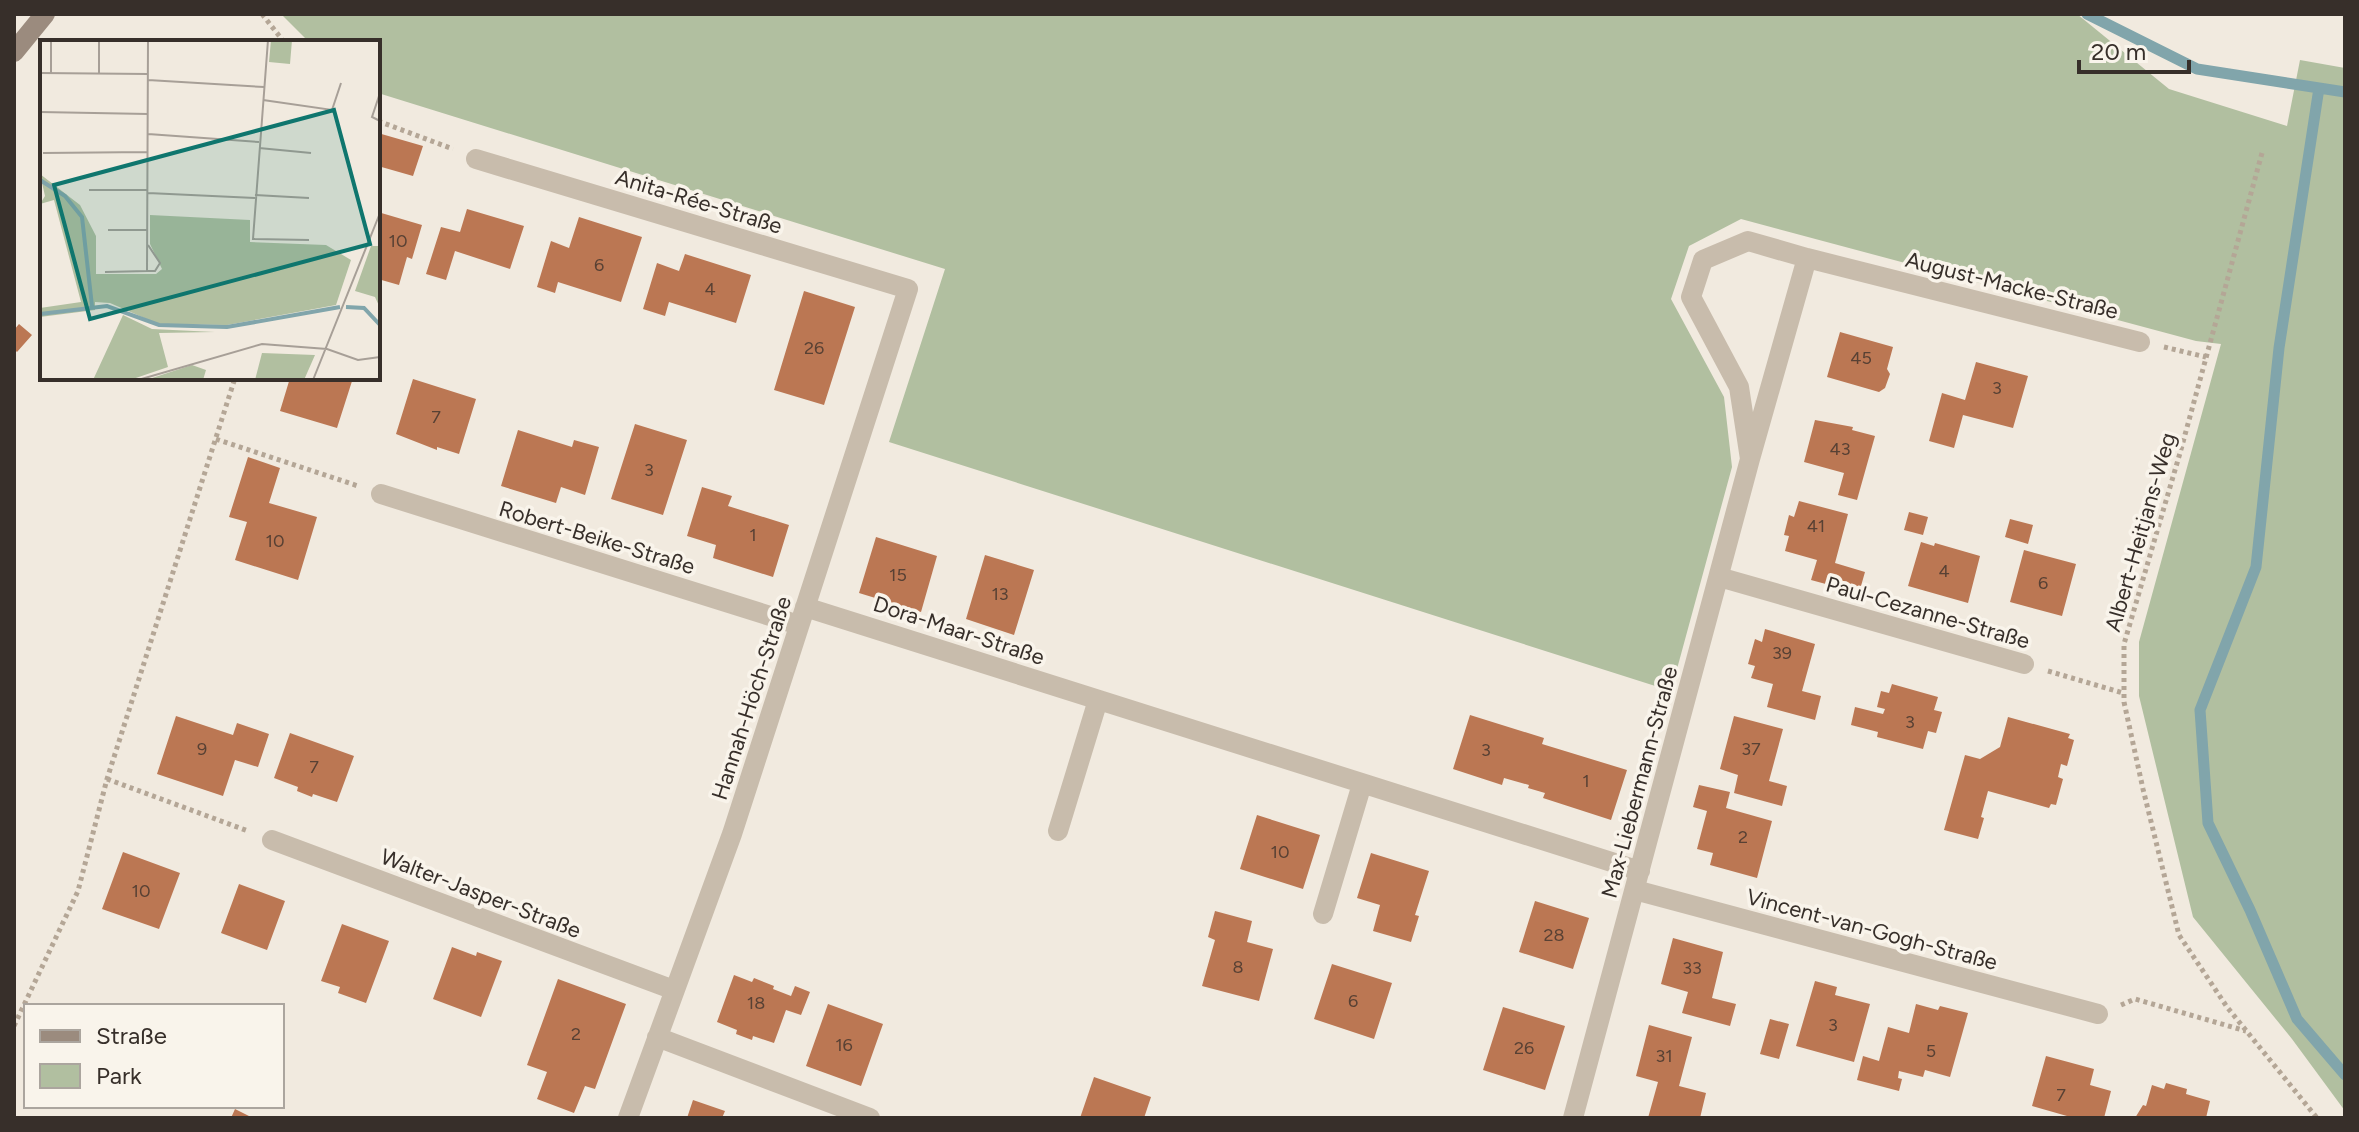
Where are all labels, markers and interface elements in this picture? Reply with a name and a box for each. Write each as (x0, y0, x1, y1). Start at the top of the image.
scale bar (2079, 24, 2189, 74)
text: 20 m (2091, 37, 2146, 66)
inset map (40, 40, 380, 380)
street label: Anita-Rée-Straße (612, 163, 785, 240)
house number: 10 (389, 230, 407, 252)
street label: August-Macke-Straße (1903, 246, 2121, 325)
house number: 6 (594, 254, 604, 276)
house number: 4 (704, 278, 716, 300)
house number: 26 (804, 337, 824, 359)
house number: 45 (1850, 347, 1872, 369)
house number: 3 (1992, 377, 2002, 399)
house number: 7 (431, 406, 441, 428)
street label: Albert-Heitjans-Weg (2099, 430, 2182, 635)
house number: 43 (1830, 438, 1850, 460)
house number: 3 (644, 459, 654, 481)
street label: Robert-Beike-Straße (496, 495, 698, 580)
house number: 41 (1807, 515, 1825, 537)
house number: 1 (749, 524, 757, 546)
house number: 10 (266, 530, 284, 552)
house number: 4 (1938, 560, 1950, 582)
house number: 15 (889, 564, 907, 586)
street label: Paul-Cezanne-Straße (1823, 570, 2033, 654)
house number: 6 (2038, 572, 2048, 594)
house number: 13 (991, 583, 1009, 605)
street label: Dora-Maar-Straße (870, 590, 1048, 671)
street label: Hannah-Höch-Straße (706, 593, 797, 803)
house number: 39 (1772, 642, 1792, 664)
street label: Max-Liebermann-Straße (1596, 663, 1683, 901)
house number: 3 (1905, 711, 1915, 733)
house number: 9 (197, 738, 207, 760)
house number: 37 (1741, 738, 1761, 760)
house number: 3 (1481, 739, 1491, 761)
house number: 7 (309, 756, 319, 778)
house number: 1 (1582, 770, 1590, 792)
house number: 2 (1738, 826, 1748, 848)
house number: 10 (1271, 841, 1289, 863)
street label: Walter-Jasper-Straße (377, 843, 585, 944)
house number: 10 (132, 880, 150, 902)
street label: Vincent-van-Gogh-Straße (1743, 883, 2000, 976)
house number: 28 (1543, 924, 1565, 946)
house number: 8 (1232, 956, 1244, 978)
house number: 33 (1682, 957, 1702, 979)
house number: 6 (1348, 990, 1358, 1012)
house number: 18 (747, 992, 765, 1014)
legend (24, 1004, 284, 1108)
house number: 3 (1828, 1014, 1838, 1036)
text: Straße (96, 1021, 167, 1050)
house number: 2 (571, 1023, 581, 1045)
house number: 16 (835, 1034, 853, 1056)
house number: 26 (1514, 1037, 1534, 1059)
house number: 5 (1926, 1040, 1936, 1062)
house number: 31 (1655, 1045, 1673, 1067)
text: Park (96, 1061, 142, 1090)
house number: 7 (2056, 1084, 2066, 1106)

